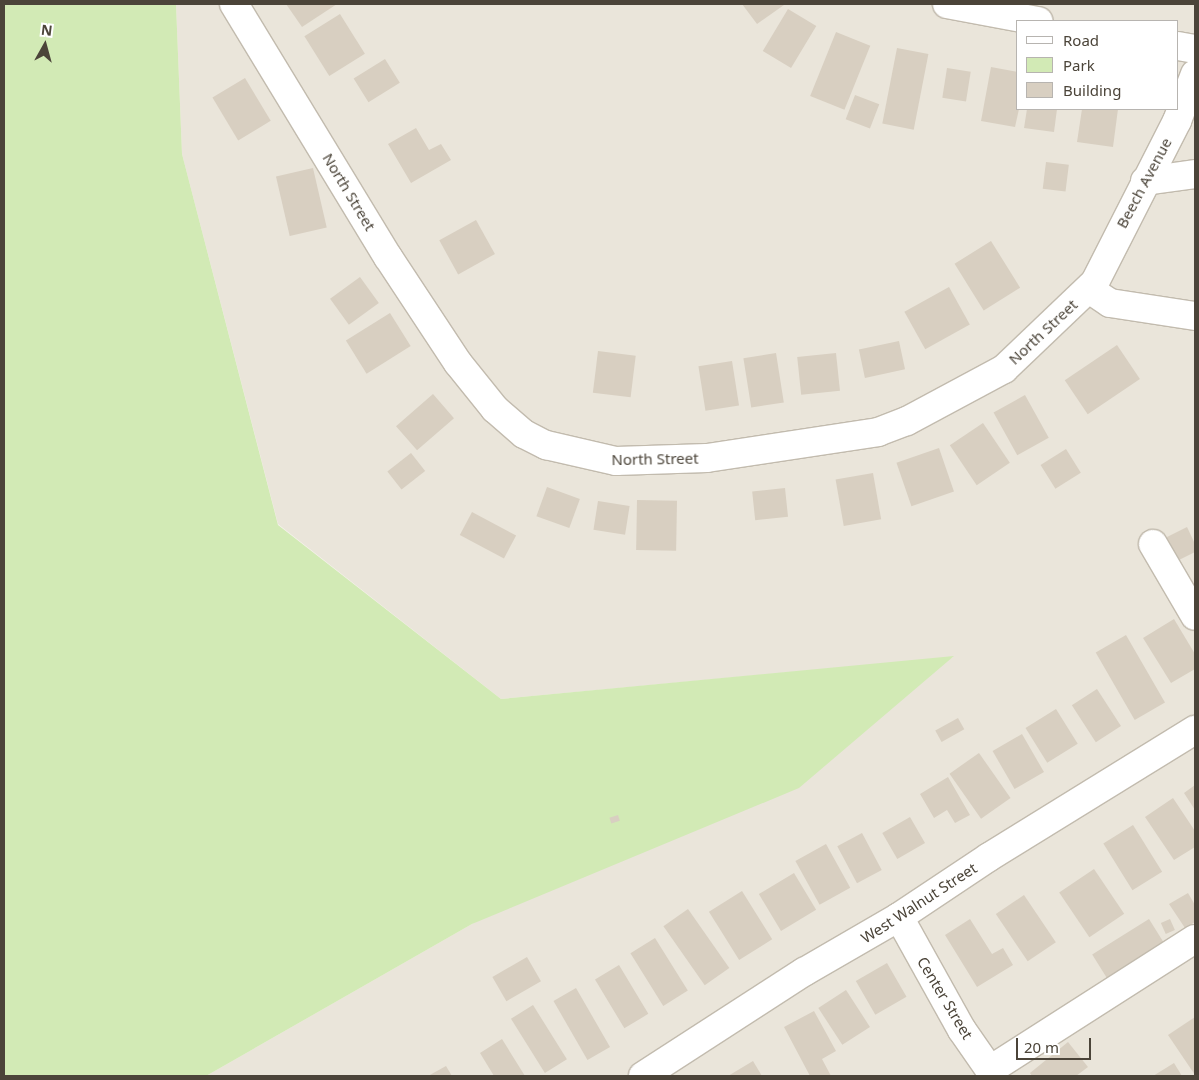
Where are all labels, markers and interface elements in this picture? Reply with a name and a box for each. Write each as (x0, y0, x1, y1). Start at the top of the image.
text: N (40, 19, 54, 40)
north arrow (20, 20, 70, 70)
legend (1016, 20, 1179, 110)
text: Road (1063, 30, 1099, 50)
text: Park (1063, 55, 1095, 75)
text: Building (1063, 80, 1121, 100)
street label: Beech Avenue (1113, 135, 1175, 231)
street label: North Street (319, 150, 379, 234)
street label: North Street (1005, 296, 1081, 368)
street label: North Street (611, 449, 699, 469)
street label: West Walnut Street (858, 859, 980, 947)
street label: Center Street (913, 953, 977, 1043)
scale bar (1019, 1028, 1094, 1060)
text: 20 m (1024, 1037, 1059, 1057)

